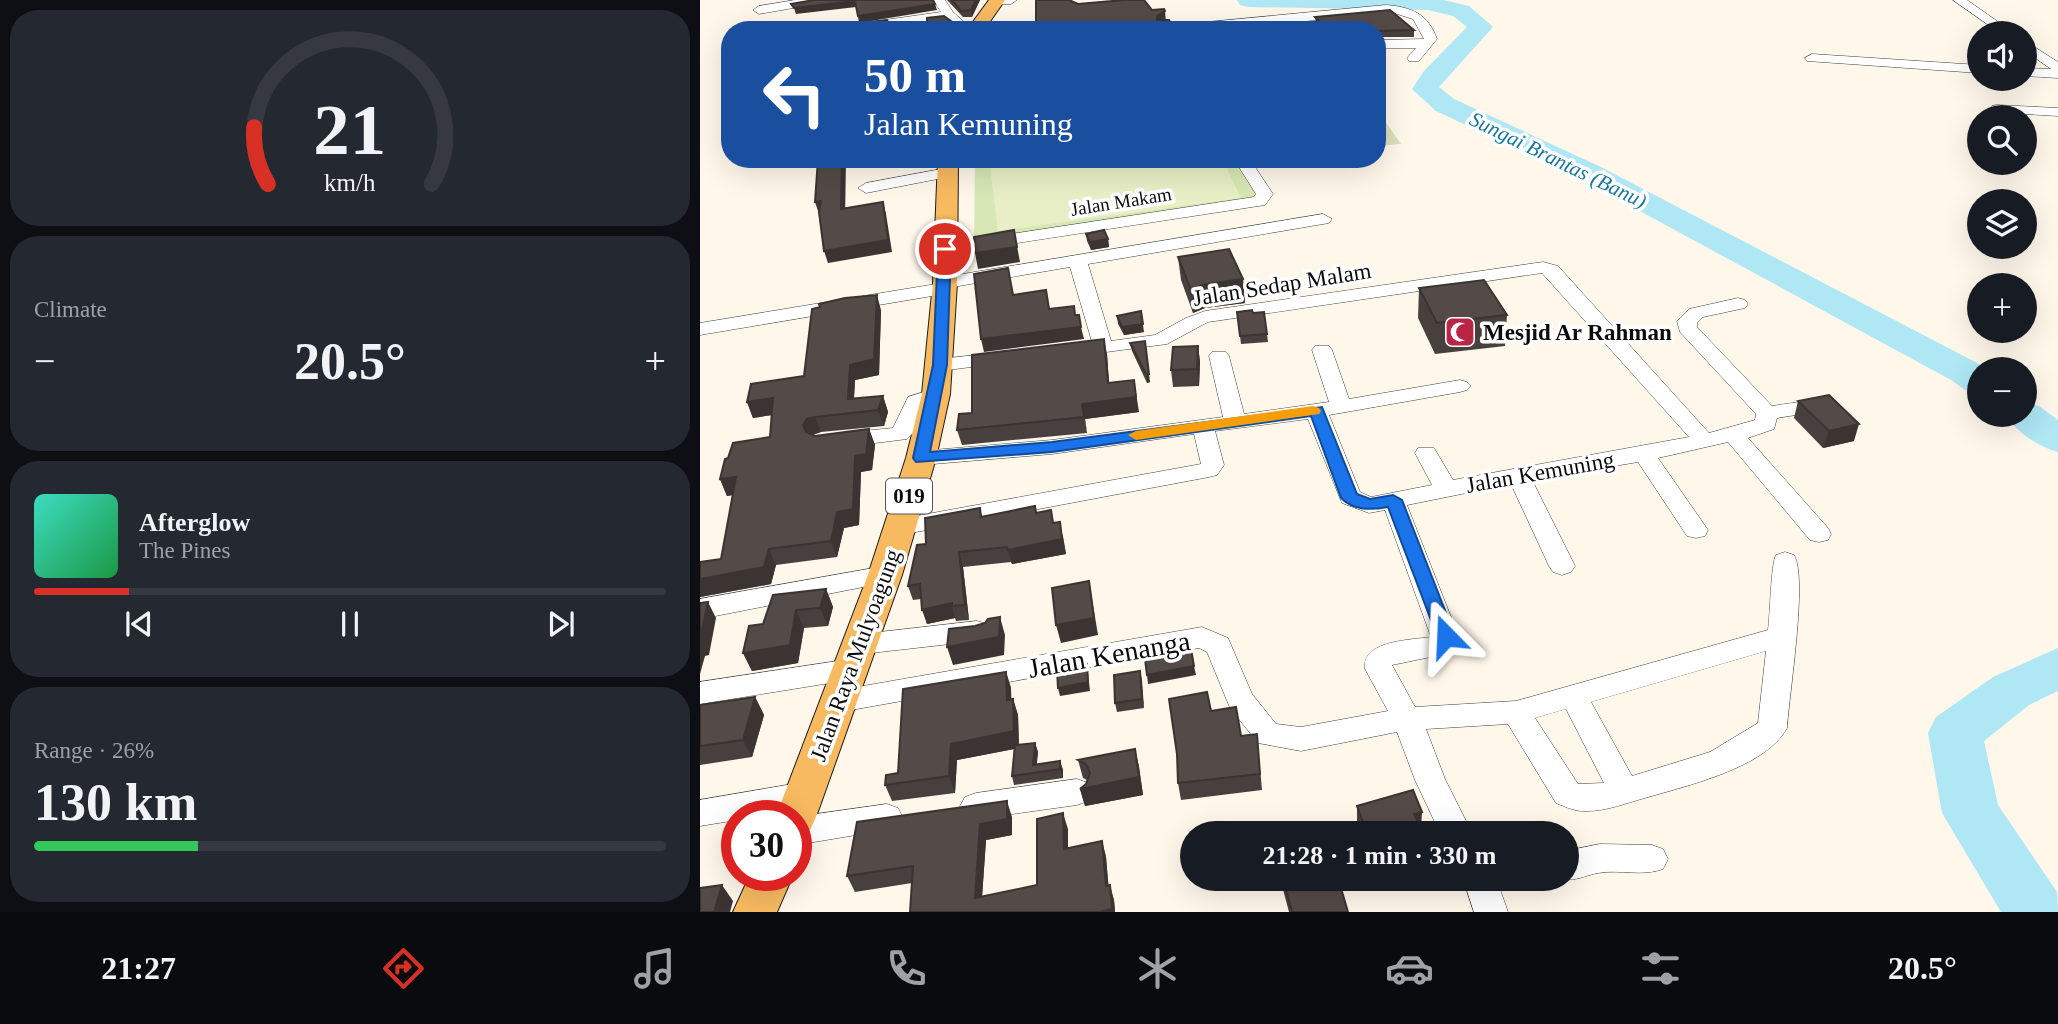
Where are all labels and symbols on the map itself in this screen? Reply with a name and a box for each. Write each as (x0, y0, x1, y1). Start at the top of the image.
water label: Sungai Brantas (Banu) (1466, 107, 1650, 213)
street label: Jalan Makam (1069, 183, 1173, 220)
pin (915, 219, 975, 279)
street label: Jalan Sedap Malam (1191, 258, 1373, 311)
mosque icon: Mesjid Ar Rahman (1443, 315, 1477, 349)
place label: Mesjid Ar Rahman (1483, 320, 1672, 345)
street label: Jalan Kemuning (1464, 447, 1617, 498)
road number: 019 (886, 478, 932, 514)
street label: Jalan Raya Mulyoagung (805, 545, 906, 764)
position arrow (1409, 599, 1483, 673)
street label: Jalan Kenanga (1026, 625, 1193, 684)
speed limit sign: 30 (721, 800, 812, 891)

